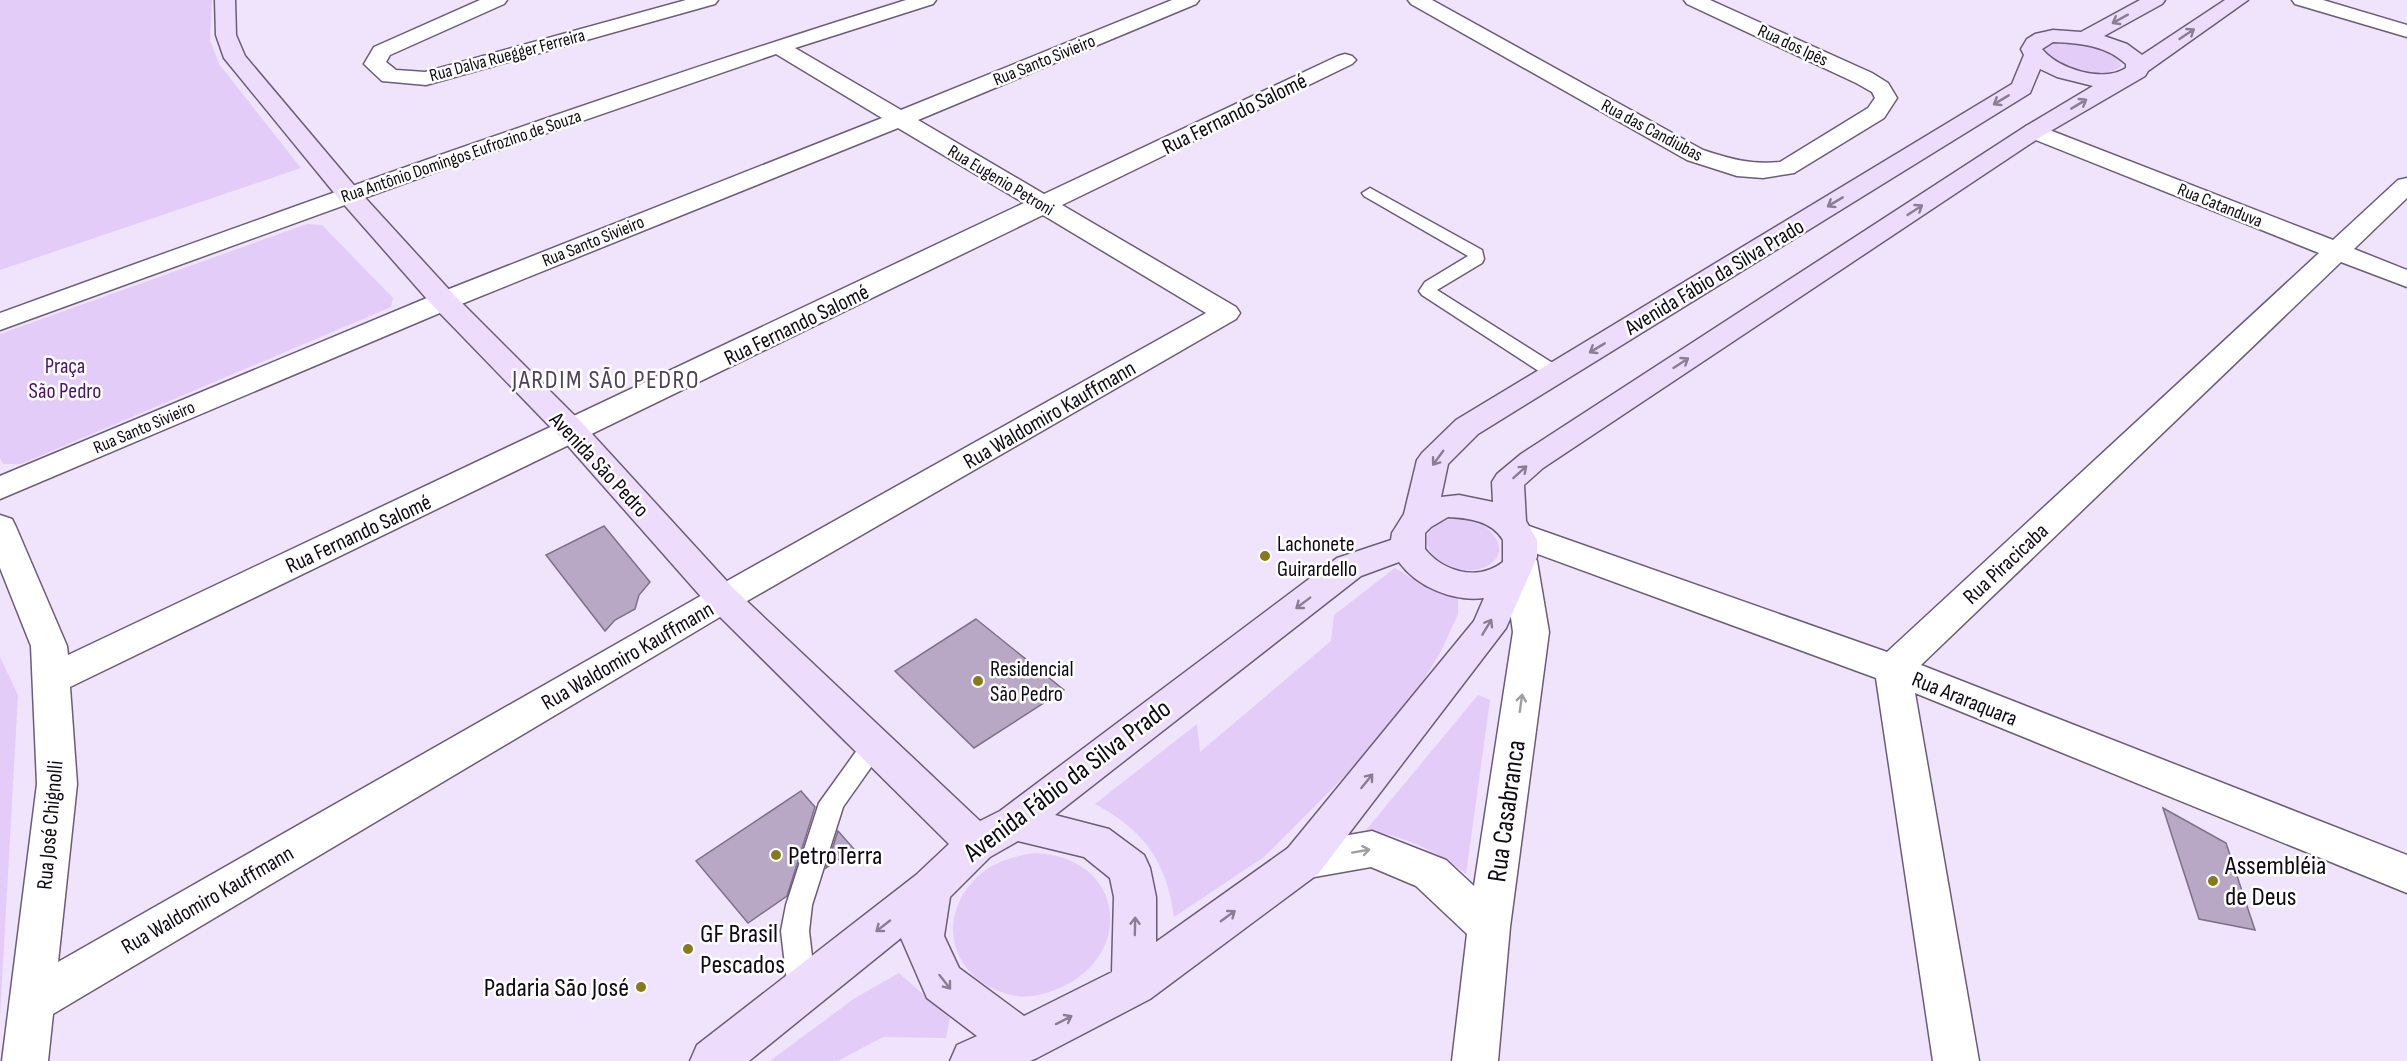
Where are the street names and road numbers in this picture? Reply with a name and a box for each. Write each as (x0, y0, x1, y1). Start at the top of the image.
street label: Rua dos Ipês (1754, 20, 1831, 71)
street label: Rua Dalva Ruegger Ferreira (427, 25, 587, 86)
street label: Rua Santo Sivieiro (990, 30, 1098, 90)
street label: Rua Fernando Salomé (1158, 68, 1311, 161)
street label: Rua das Candiubas (1598, 95, 1706, 166)
street label: Rua Antônio Domingos Eufrozino de Souza (338, 105, 584, 207)
street label: Rua Eugenio Petroni (944, 141, 1058, 220)
street label: Rua Catanduva (2174, 179, 2265, 232)
street label: Rua Santo Sivieiro (539, 211, 647, 271)
street label: Avenida Fábio da Silva Prado (1619, 213, 1809, 342)
street label: Rua Fernando Salomé (720, 279, 873, 372)
street label: Rua Waldomiro Kauffmann (959, 355, 1141, 476)
street label: Rua Santo Sivieiro (90, 397, 198, 458)
street label: Avenida São Pedro (543, 406, 654, 523)
street label: Rua Fernando Salomé (281, 489, 436, 580)
street label: Rua Piracicaba (1958, 518, 2054, 610)
street label: Rua Waldomiro Kauffmann (537, 596, 719, 717)
street label: Rua Araraquara (1908, 666, 2021, 733)
street label: Avenida Fábio da Silva Prado (957, 693, 1177, 870)
street label: Rua Casabranca (1481, 738, 1533, 884)
street label: Rua José Chignolli (31, 759, 70, 891)
street label: Rua Waldomiro Kauffmann (117, 840, 299, 961)

